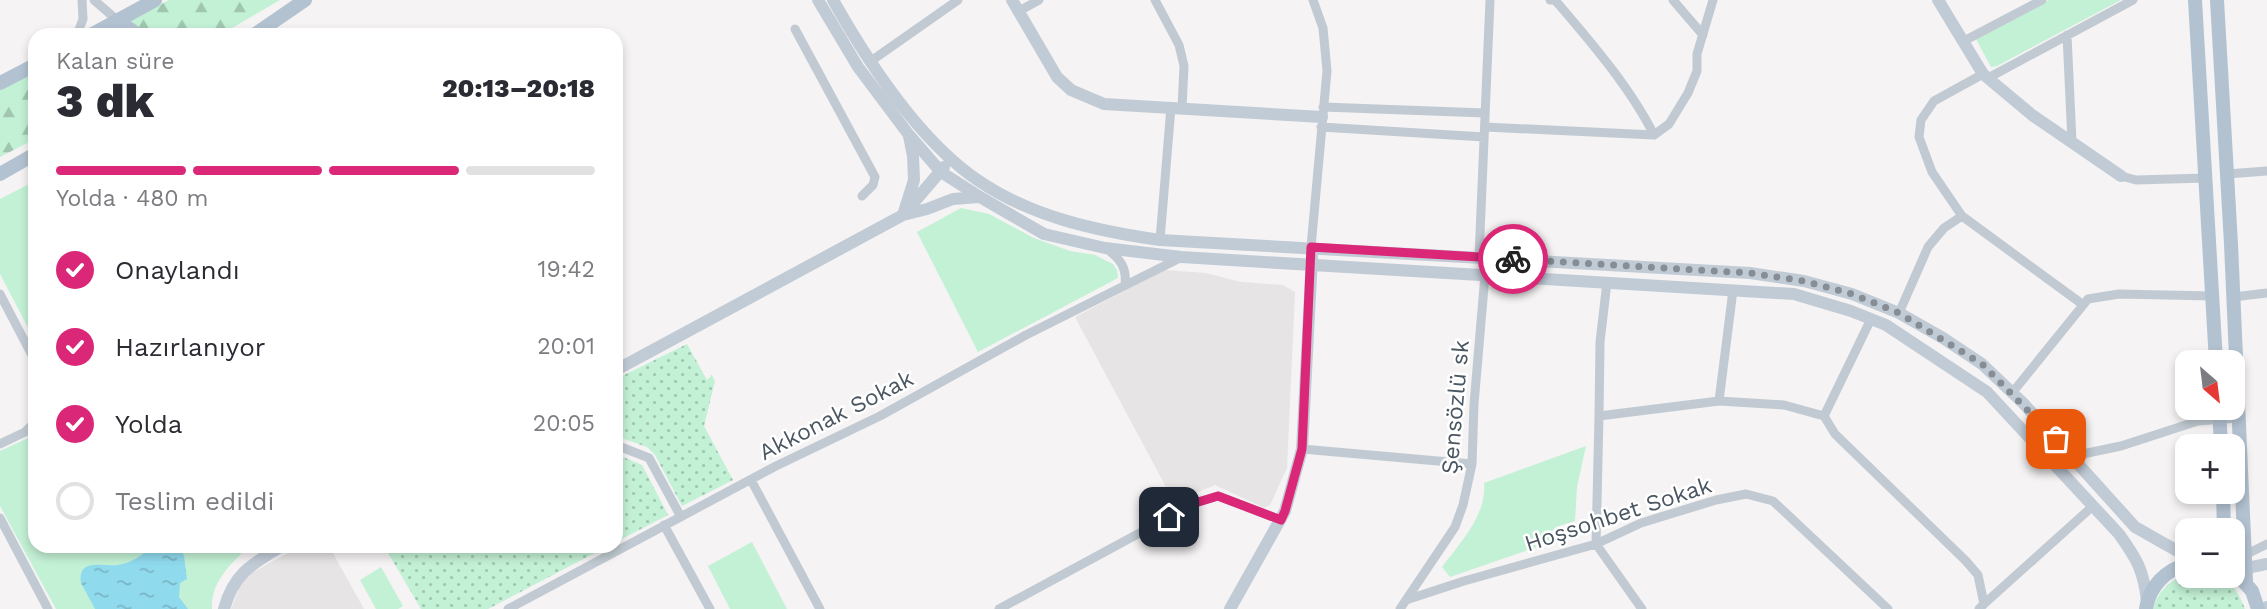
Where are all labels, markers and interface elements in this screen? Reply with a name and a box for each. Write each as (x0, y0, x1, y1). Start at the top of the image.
text: Kalan süre (56, 48, 175, 75)
text: 20:13–20:18 (442, 73, 595, 103)
text: 3 dk (56, 74, 154, 128)
text: Yolda · 480 m (56, 185, 208, 212)
courier (1478, 224, 1548, 294)
icon: bike (1494, 240, 1532, 278)
icon: check (56, 251, 94, 289)
text: Onaylandı (115, 255, 240, 285)
text: 19:42 (538, 256, 595, 283)
icon: check (56, 328, 94, 366)
text: Hazırlanıyor (115, 332, 265, 362)
text: 20:01 (537, 333, 595, 360)
street label: Şensözlü sk (1436, 339, 1475, 475)
north arrow (2175, 350, 2245, 420)
map controls (2175, 350, 2245, 588)
street label: Akkonak Sokak (754, 365, 918, 466)
icon: check (56, 405, 94, 443)
text: Yolda (115, 409, 183, 439)
pin (2026, 409, 2086, 469)
text: 20:05 (533, 410, 595, 437)
icon: bag (2037, 420, 2075, 458)
button: + (2175, 434, 2245, 504)
street label: Hoşsohbet Sokak (1521, 472, 1715, 557)
text: Teslim edildi (115, 486, 274, 516)
pin (1139, 487, 1199, 547)
icon: home (1150, 498, 1188, 536)
button: − (2175, 518, 2245, 588)

